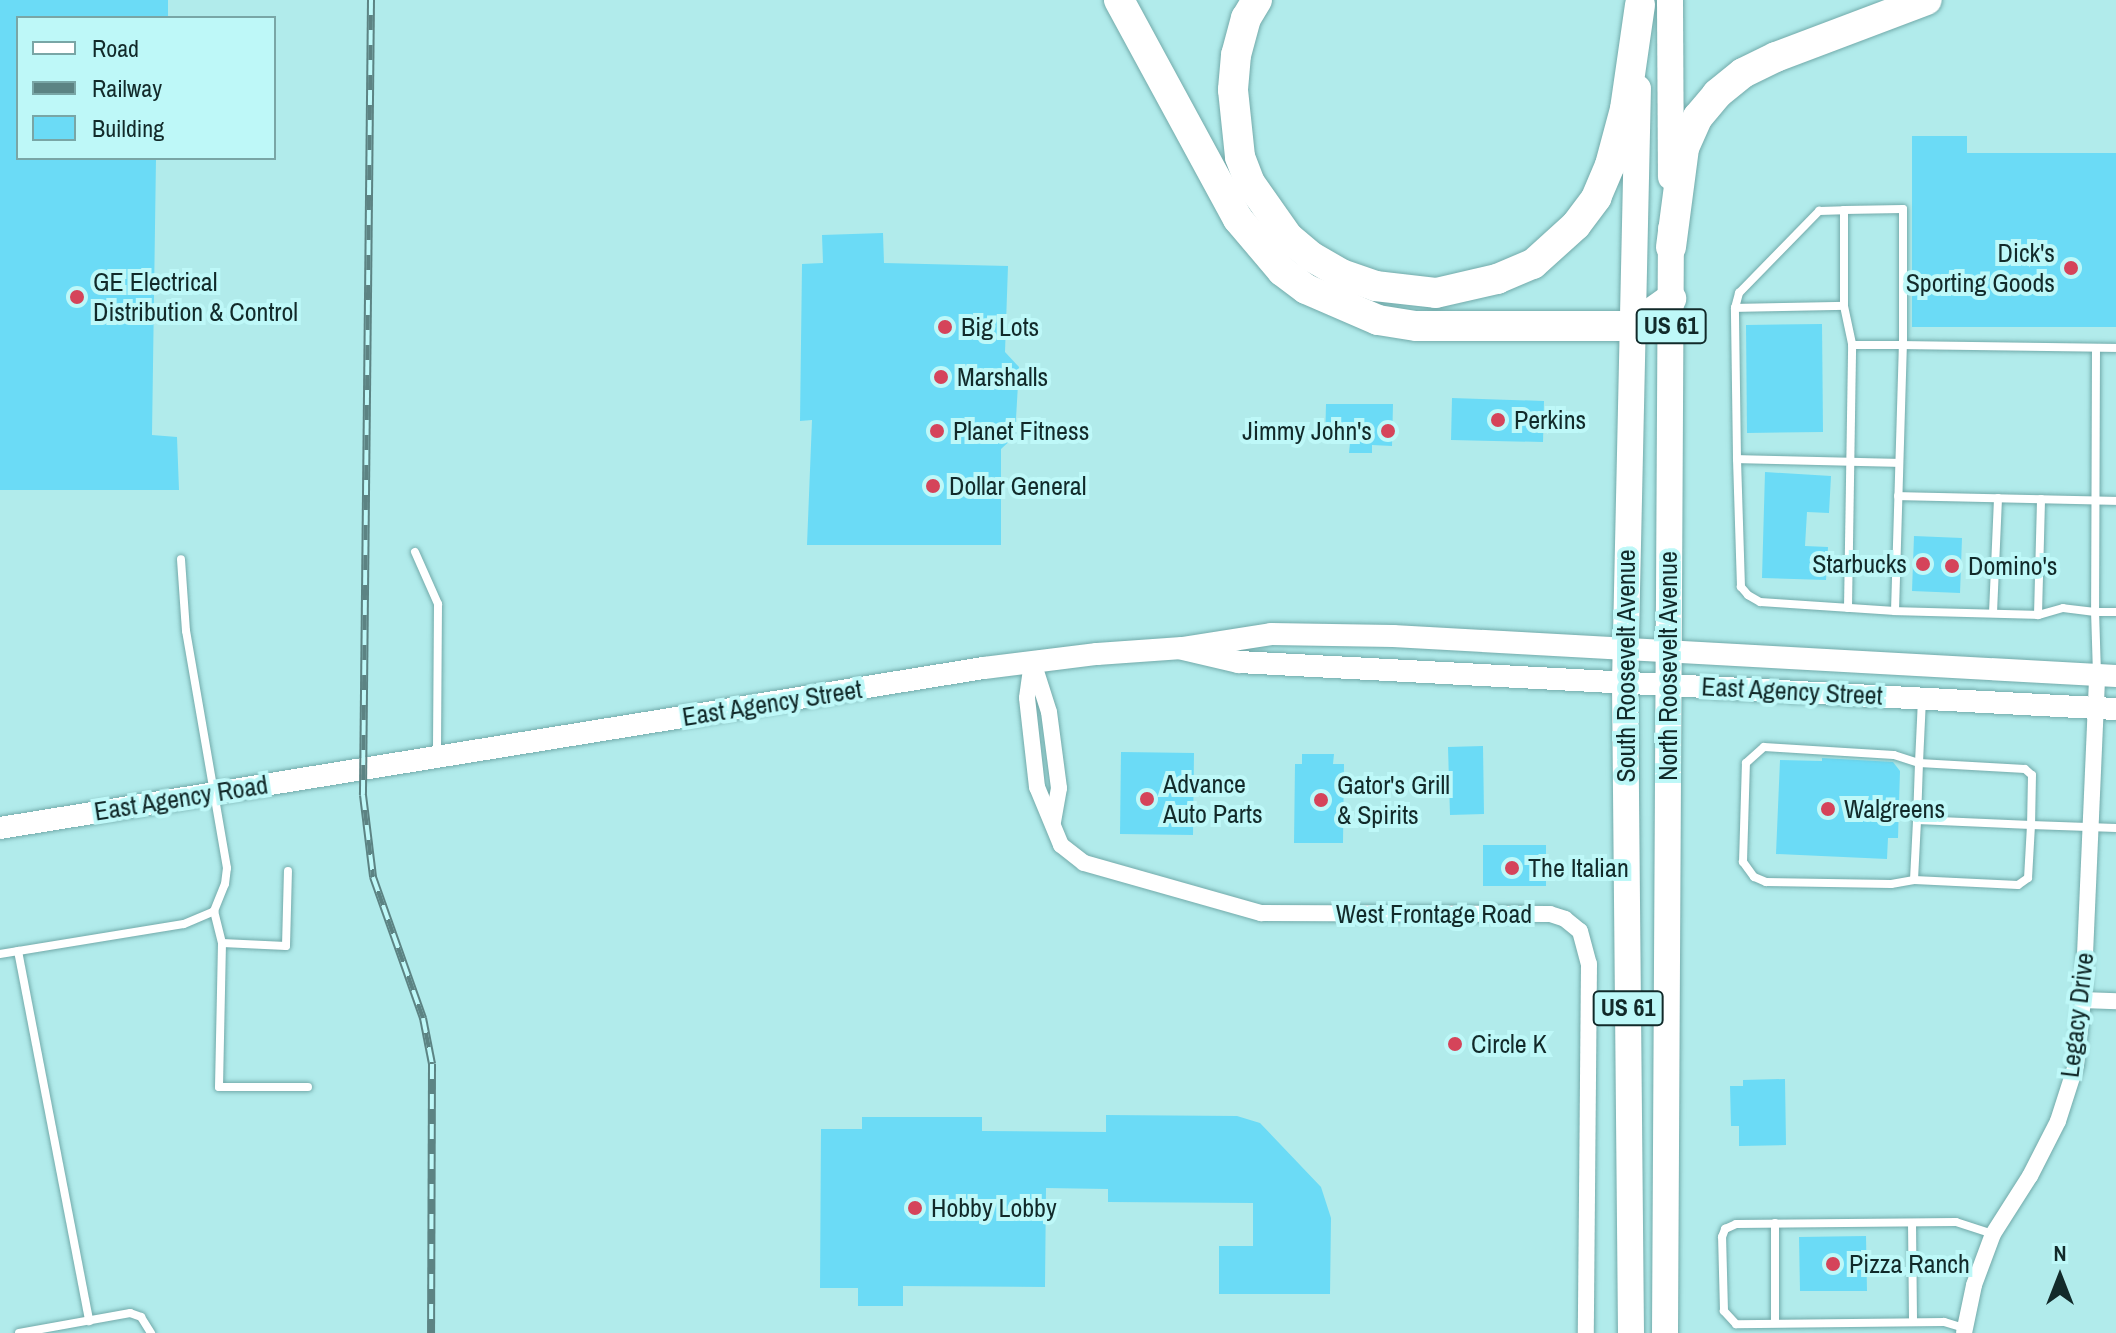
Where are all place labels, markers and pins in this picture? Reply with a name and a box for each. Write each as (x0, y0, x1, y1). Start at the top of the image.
place label: Dick's Sporting Goods (1906, 237, 2055, 298)
marker: Dick's Sporting Goods (2062, 259, 2080, 277)
place label: GE Electrical Distribution & Control (93, 266, 298, 328)
marker: GE Electrical Distribution & Control (68, 288, 86, 306)
place label: Big Lots (961, 311, 1039, 343)
marker: Big Lots (936, 318, 954, 336)
place label: Marshalls (957, 361, 1048, 393)
marker: Marshalls (932, 368, 950, 386)
place label: Perkins (1514, 404, 1586, 436)
marker: Perkins (1489, 411, 1507, 429)
place label: Planet Fitness (953, 415, 1089, 447)
place label: Jimmy John's (1242, 415, 1372, 447)
marker: Planet Fitness (928, 422, 946, 440)
marker: Jimmy John's (1379, 422, 1397, 440)
place label: Dollar General (949, 470, 1086, 502)
marker: Dollar General (924, 477, 942, 495)
place label: Starbucks (1812, 548, 1907, 580)
place label: Domino's (1968, 550, 2057, 582)
marker: Starbucks (1914, 555, 1932, 573)
marker: Domino's (1943, 557, 1961, 575)
place label: Advance Auto Parts (1163, 768, 1263, 830)
place label: Gator's Grill & Spirits (1337, 769, 1450, 830)
marker: Advance Auto Parts (1138, 790, 1156, 808)
marker: Gator's Grill & Spirits (1312, 791, 1330, 809)
place label: Walgreens (1844, 793, 1945, 825)
marker: Walgreens (1819, 800, 1837, 818)
place label: The Italian (1528, 852, 1629, 884)
marker: The Italian (1503, 859, 1521, 877)
place label: Circle K (1471, 1028, 1547, 1060)
marker: Circle K (1446, 1035, 1464, 1053)
place label: Hobby Lobby (931, 1192, 1057, 1224)
marker: Hobby Lobby (906, 1199, 924, 1217)
place label: Pizza Ranch (1849, 1248, 1970, 1280)
marker: Pizza Ranch (1824, 1255, 1842, 1273)

